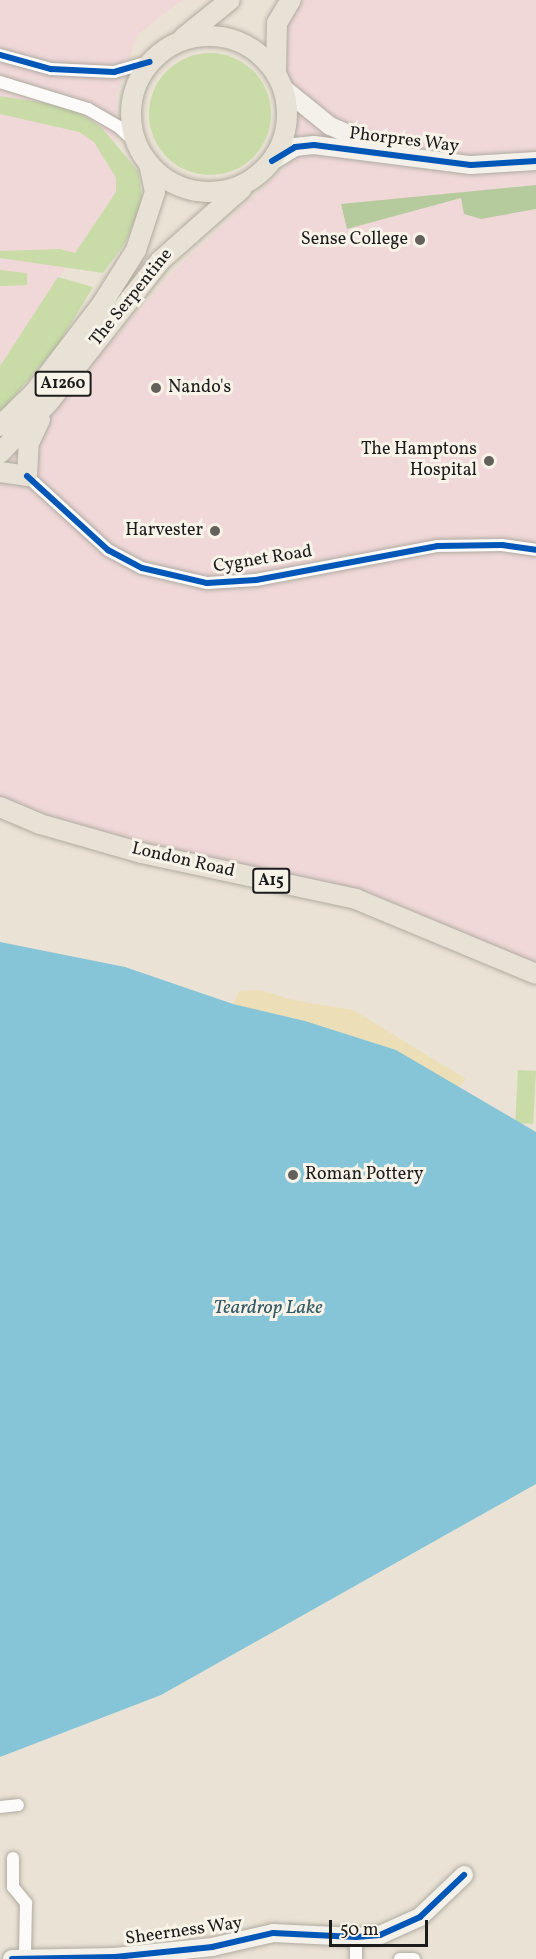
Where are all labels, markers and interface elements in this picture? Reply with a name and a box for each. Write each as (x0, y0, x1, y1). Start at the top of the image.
street label: Phorpres Way (348, 124, 460, 158)
place label: Sense College (301, 229, 408, 251)
marker: Sense College (413, 233, 427, 247)
street label: The Serpentine (86, 245, 178, 351)
road number: A1260 (34, 371, 92, 397)
place label: Nando's (168, 377, 231, 399)
marker: Nando's (149, 381, 163, 395)
place label: The Hamptons Hospital (361, 440, 477, 482)
marker: The Hamptons Hospital (482, 454, 496, 468)
place label: Harvester (125, 520, 203, 542)
marker: Harvester (208, 524, 222, 538)
street label: Cygnet Road (212, 542, 314, 578)
street label: London Road (129, 839, 237, 883)
road number: A15 (252, 868, 290, 894)
place label: Roman Pottery (305, 1164, 424, 1186)
marker: Roman Pottery (286, 1168, 300, 1182)
water label: Teardrop Lake (213, 1296, 323, 1320)
scale bar (332, 1908, 431, 1946)
street label: Sheerness Way (124, 1913, 244, 1951)
text: 50 m (340, 1918, 379, 1943)

